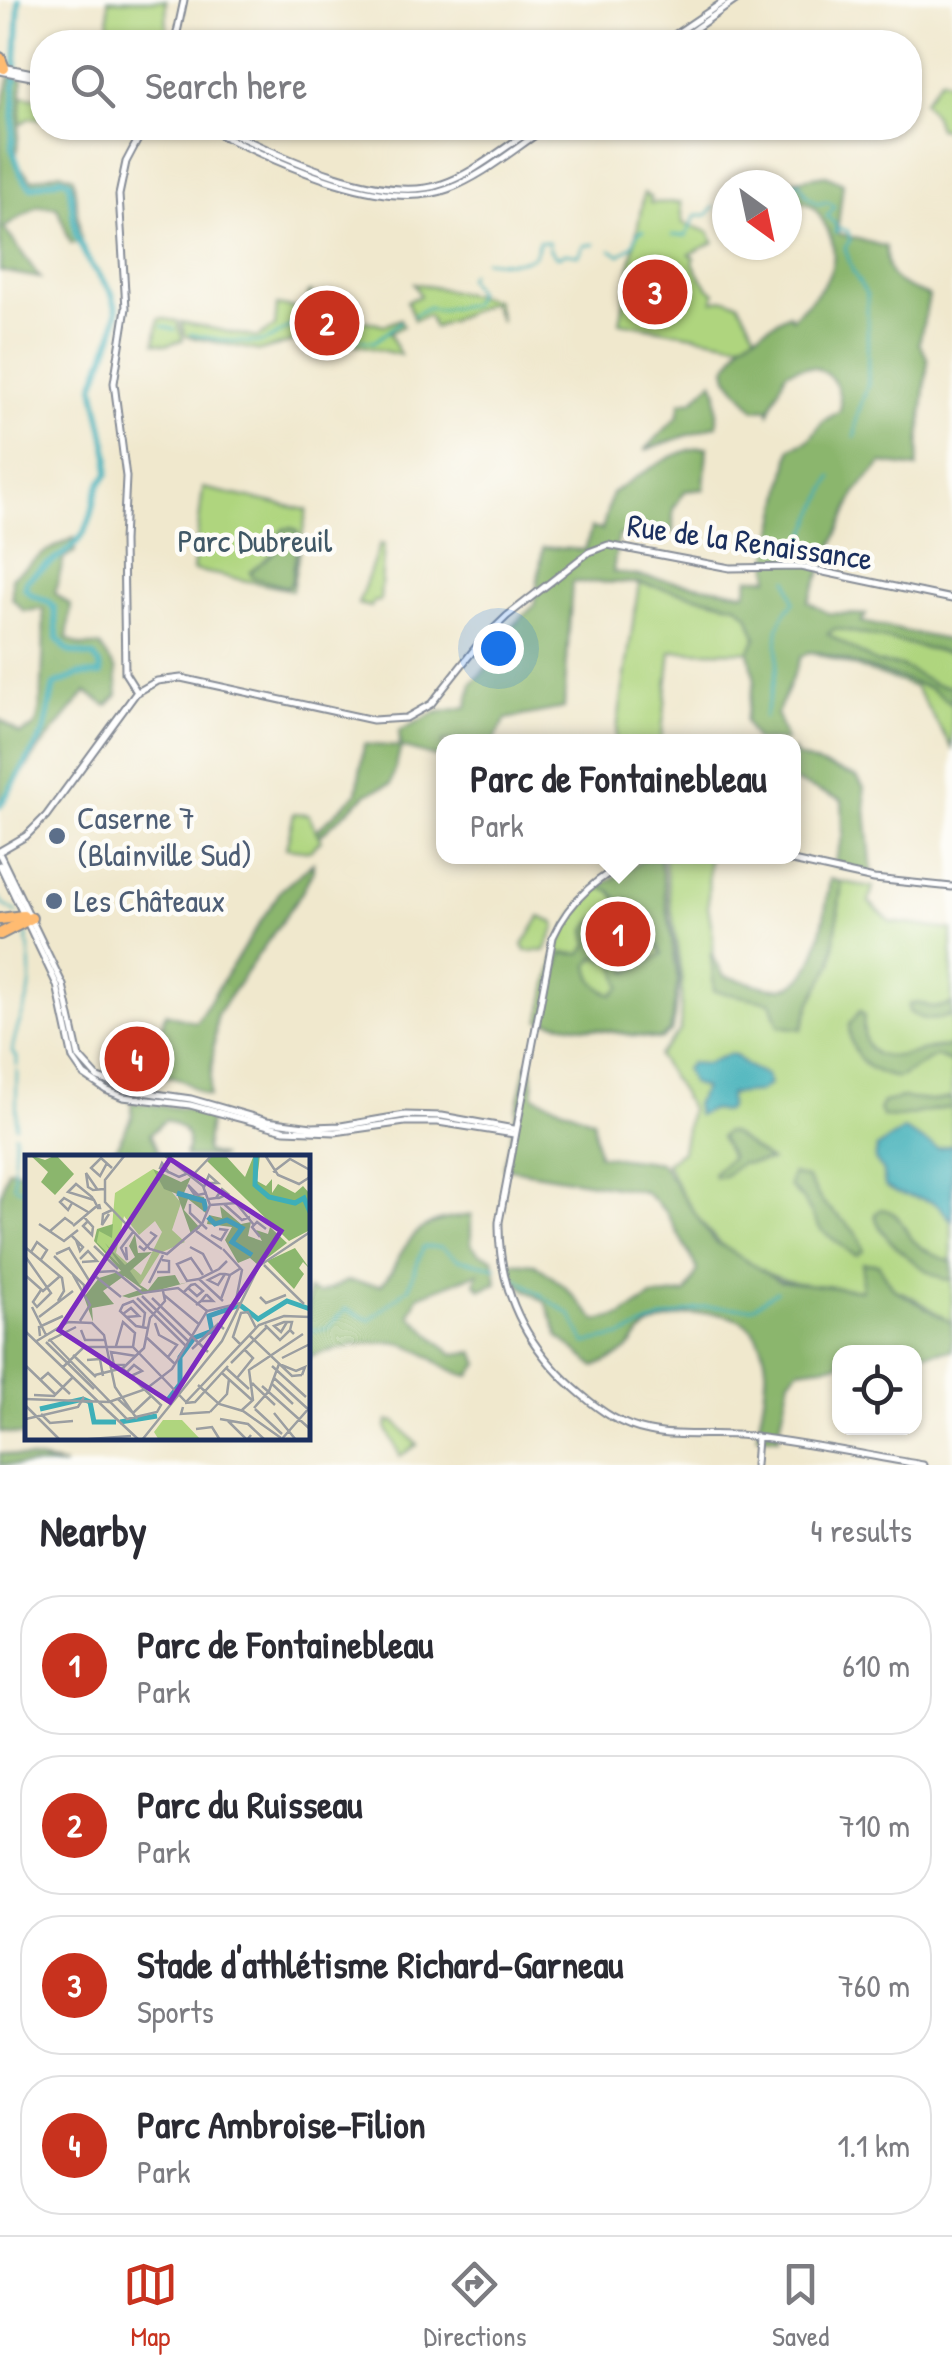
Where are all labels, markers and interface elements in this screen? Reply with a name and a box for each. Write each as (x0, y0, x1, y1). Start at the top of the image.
search box (30, 30, 922, 140)
icon: search (65, 58, 120, 113)
text: Search here (145, 59, 307, 111)
north arrow (712, 170, 802, 260)
pin: 3 (622, 254, 688, 330)
pin: 2 (294, 286, 360, 360)
street label: Rue de la Renaissance (625, 503, 875, 580)
park label: Parc Dubreuil (178, 519, 333, 562)
your location (473, 623, 524, 674)
popup (436, 734, 801, 864)
text: Parc de Fontainebleau (470, 752, 767, 804)
place label: Caserne 7 (Blainville Sud) (77, 796, 252, 876)
text: Park (470, 804, 524, 847)
marker: Caserne 7 (Blainville Sud) (46, 825, 68, 847)
place label: Les Châteaux (74, 879, 225, 922)
marker: Les Châteaux (43, 890, 65, 912)
pin: 1 (586, 896, 650, 972)
pin: 4 (104, 1022, 170, 1096)
inset map (25, 1155, 310, 1440)
map controls (832, 1345, 922, 1435)
button: locate (832, 1345, 922, 1435)
text: Nearby (40, 1502, 147, 1559)
text: 4 results (811, 1509, 912, 1552)
text: Parc de Fontainebleau (137, 1618, 433, 1670)
text: 1 (69, 1644, 80, 1687)
text: 610 m (842, 1644, 910, 1687)
text: Park (137, 1670, 191, 1713)
text: Parc du Ruisseau (137, 1778, 363, 1830)
text: 2 (67, 1804, 82, 1847)
text: 710 m (839, 1804, 910, 1847)
text: Park (137, 1830, 191, 1873)
text: Stade d'athlétisme Richard-Garneau (137, 1938, 624, 1990)
text: 3 (67, 1964, 82, 2007)
text: 760 m (838, 1964, 910, 2007)
text: Sports (137, 1990, 214, 2033)
text: Parc Ambroise-Filion (137, 2098, 426, 2150)
text: 4 (68, 2124, 81, 2167)
text: 1.1 km (838, 2124, 910, 2167)
text: Park (137, 2150, 191, 2193)
tab: Map (123, 2257, 178, 2355)
tab: Directions (423, 2257, 526, 2355)
tab: Saved (772, 2257, 829, 2355)

